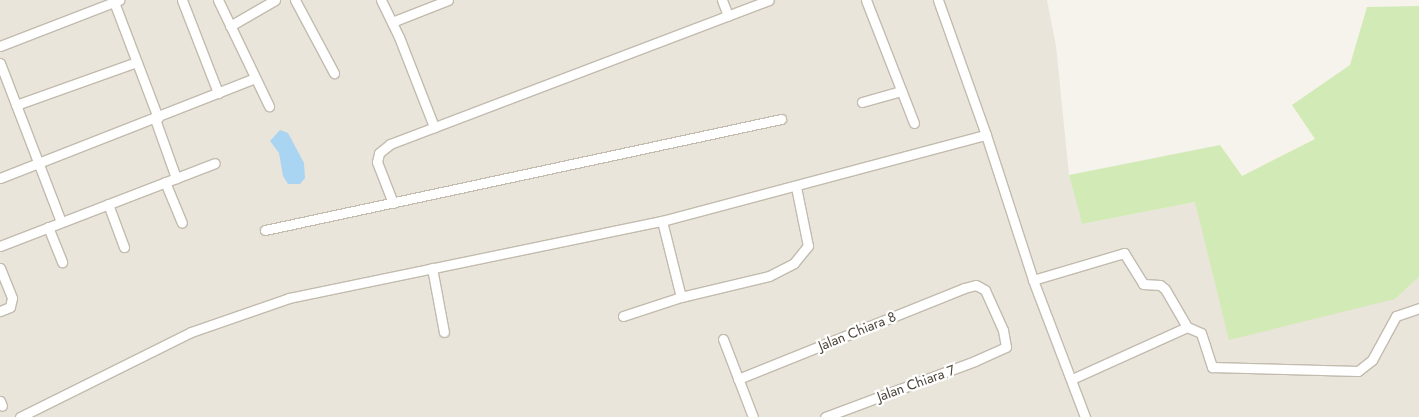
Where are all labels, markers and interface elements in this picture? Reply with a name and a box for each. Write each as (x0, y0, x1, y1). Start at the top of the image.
street label: Jalan Chiara 8 (816, 308, 898, 354)
street label: Jalan Chiara 7 (875, 361, 957, 405)

